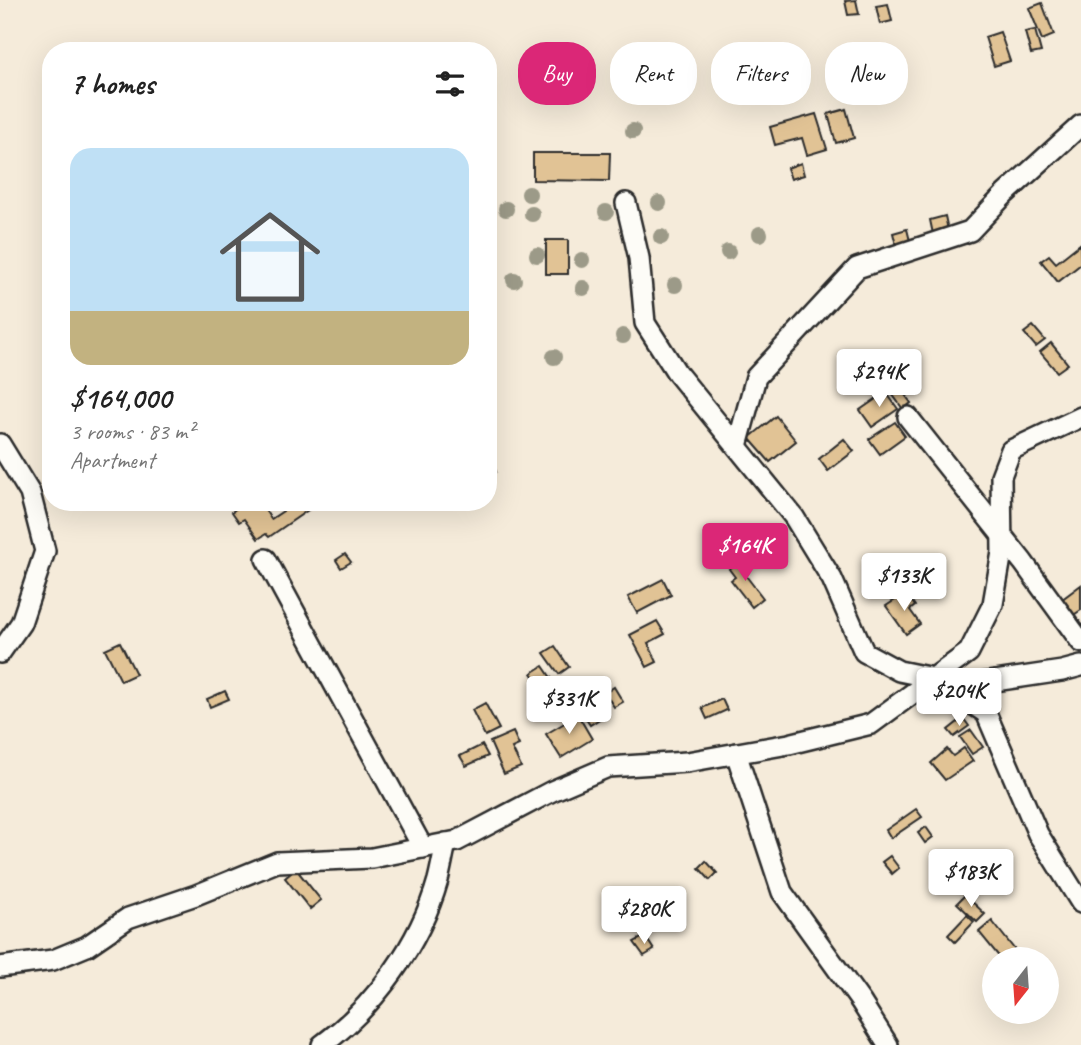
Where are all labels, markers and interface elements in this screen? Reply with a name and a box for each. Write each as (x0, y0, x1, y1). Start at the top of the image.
chip: Buy (518, 42, 596, 105)
chip: Rent (610, 42, 697, 105)
chip: Filters (711, 42, 811, 105)
chip: New (825, 42, 908, 105)
text: 7 homes (70, 65, 155, 103)
icon: filters (431, 65, 469, 103)
icon: home (207, 194, 333, 320)
pin: $294K (830, 350, 928, 409)
text: $294K (853, 357, 905, 386)
text: $164,000 (70, 379, 171, 417)
text: 3 rooms · 83 m² (70, 417, 194, 446)
text: Apartment (70, 446, 155, 475)
pin: $164K (696, 524, 794, 583)
text: $164K (718, 531, 772, 560)
pin: $133K (855, 554, 953, 613)
text: $133K (877, 561, 931, 590)
pin: $204K (910, 668, 1008, 728)
pin: $331K (520, 676, 618, 736)
text: $204K (932, 676, 986, 705)
text: $331K (542, 684, 596, 713)
pin: $183K (922, 850, 1020, 909)
text: $183K (944, 857, 998, 886)
pin: $280K (595, 886, 693, 946)
text: $280K (617, 894, 671, 923)
north arrow (982, 947, 1059, 1024)
map controls (982, 947, 1059, 1024)

